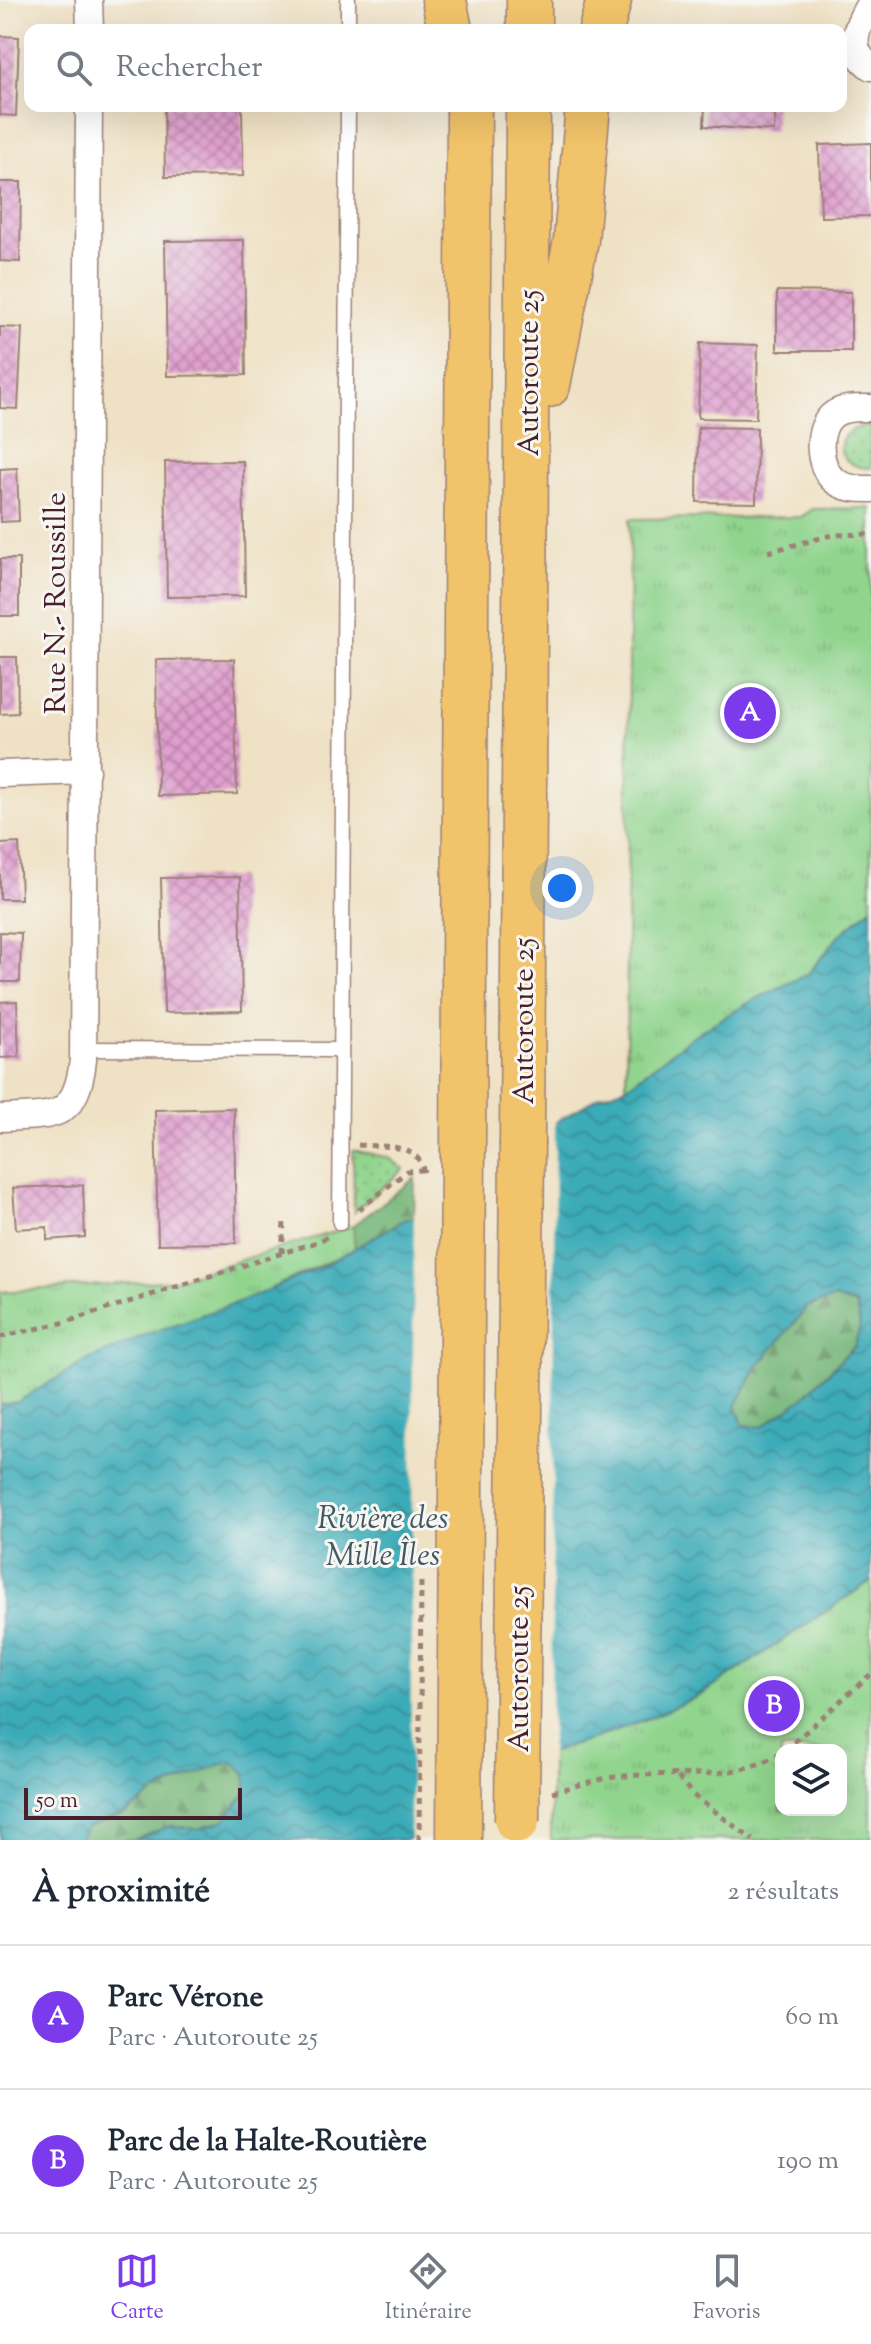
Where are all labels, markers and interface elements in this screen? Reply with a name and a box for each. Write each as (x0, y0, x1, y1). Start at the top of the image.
search box (24, 24, 847, 112)
icon: search (52, 46, 96, 90)
text: Rechercher (116, 47, 263, 90)
street label: Autoroute 25 (509, 289, 552, 457)
street label: Rue N.- Roussille (36, 492, 79, 714)
pin: A (724, 683, 776, 743)
your location (542, 868, 582, 908)
street label: Autoroute 25 (504, 937, 547, 1105)
water label: Rivière des Mille Îles (318, 1497, 448, 1580)
street label: Autoroute 25 (499, 1585, 542, 1753)
pin: B (748, 1676, 800, 1736)
map controls (775, 1744, 847, 1816)
button: layers (775, 1744, 847, 1816)
scale bar (24, 1784, 242, 1820)
text: 50 m (36, 1786, 78, 1818)
text: À proximité (32, 1868, 210, 1917)
text: 2 résultats (728, 1874, 839, 1911)
text: Parc Vérone (108, 1977, 263, 2020)
text: A (47, 1999, 69, 2036)
text: 60 m (785, 1999, 839, 2036)
text: Parc · Autoroute 25 (108, 2020, 318, 2057)
text: Parc de la Halte-Routière (108, 2121, 427, 2164)
text: B (50, 2143, 66, 2180)
text: 190 m (777, 2143, 839, 2180)
text: Parc · Autoroute 25 (108, 2164, 318, 2201)
tab: Carte (110, 2249, 164, 2329)
tab: Itinéraire (385, 2249, 472, 2329)
tab: Favoris (693, 2249, 760, 2329)

